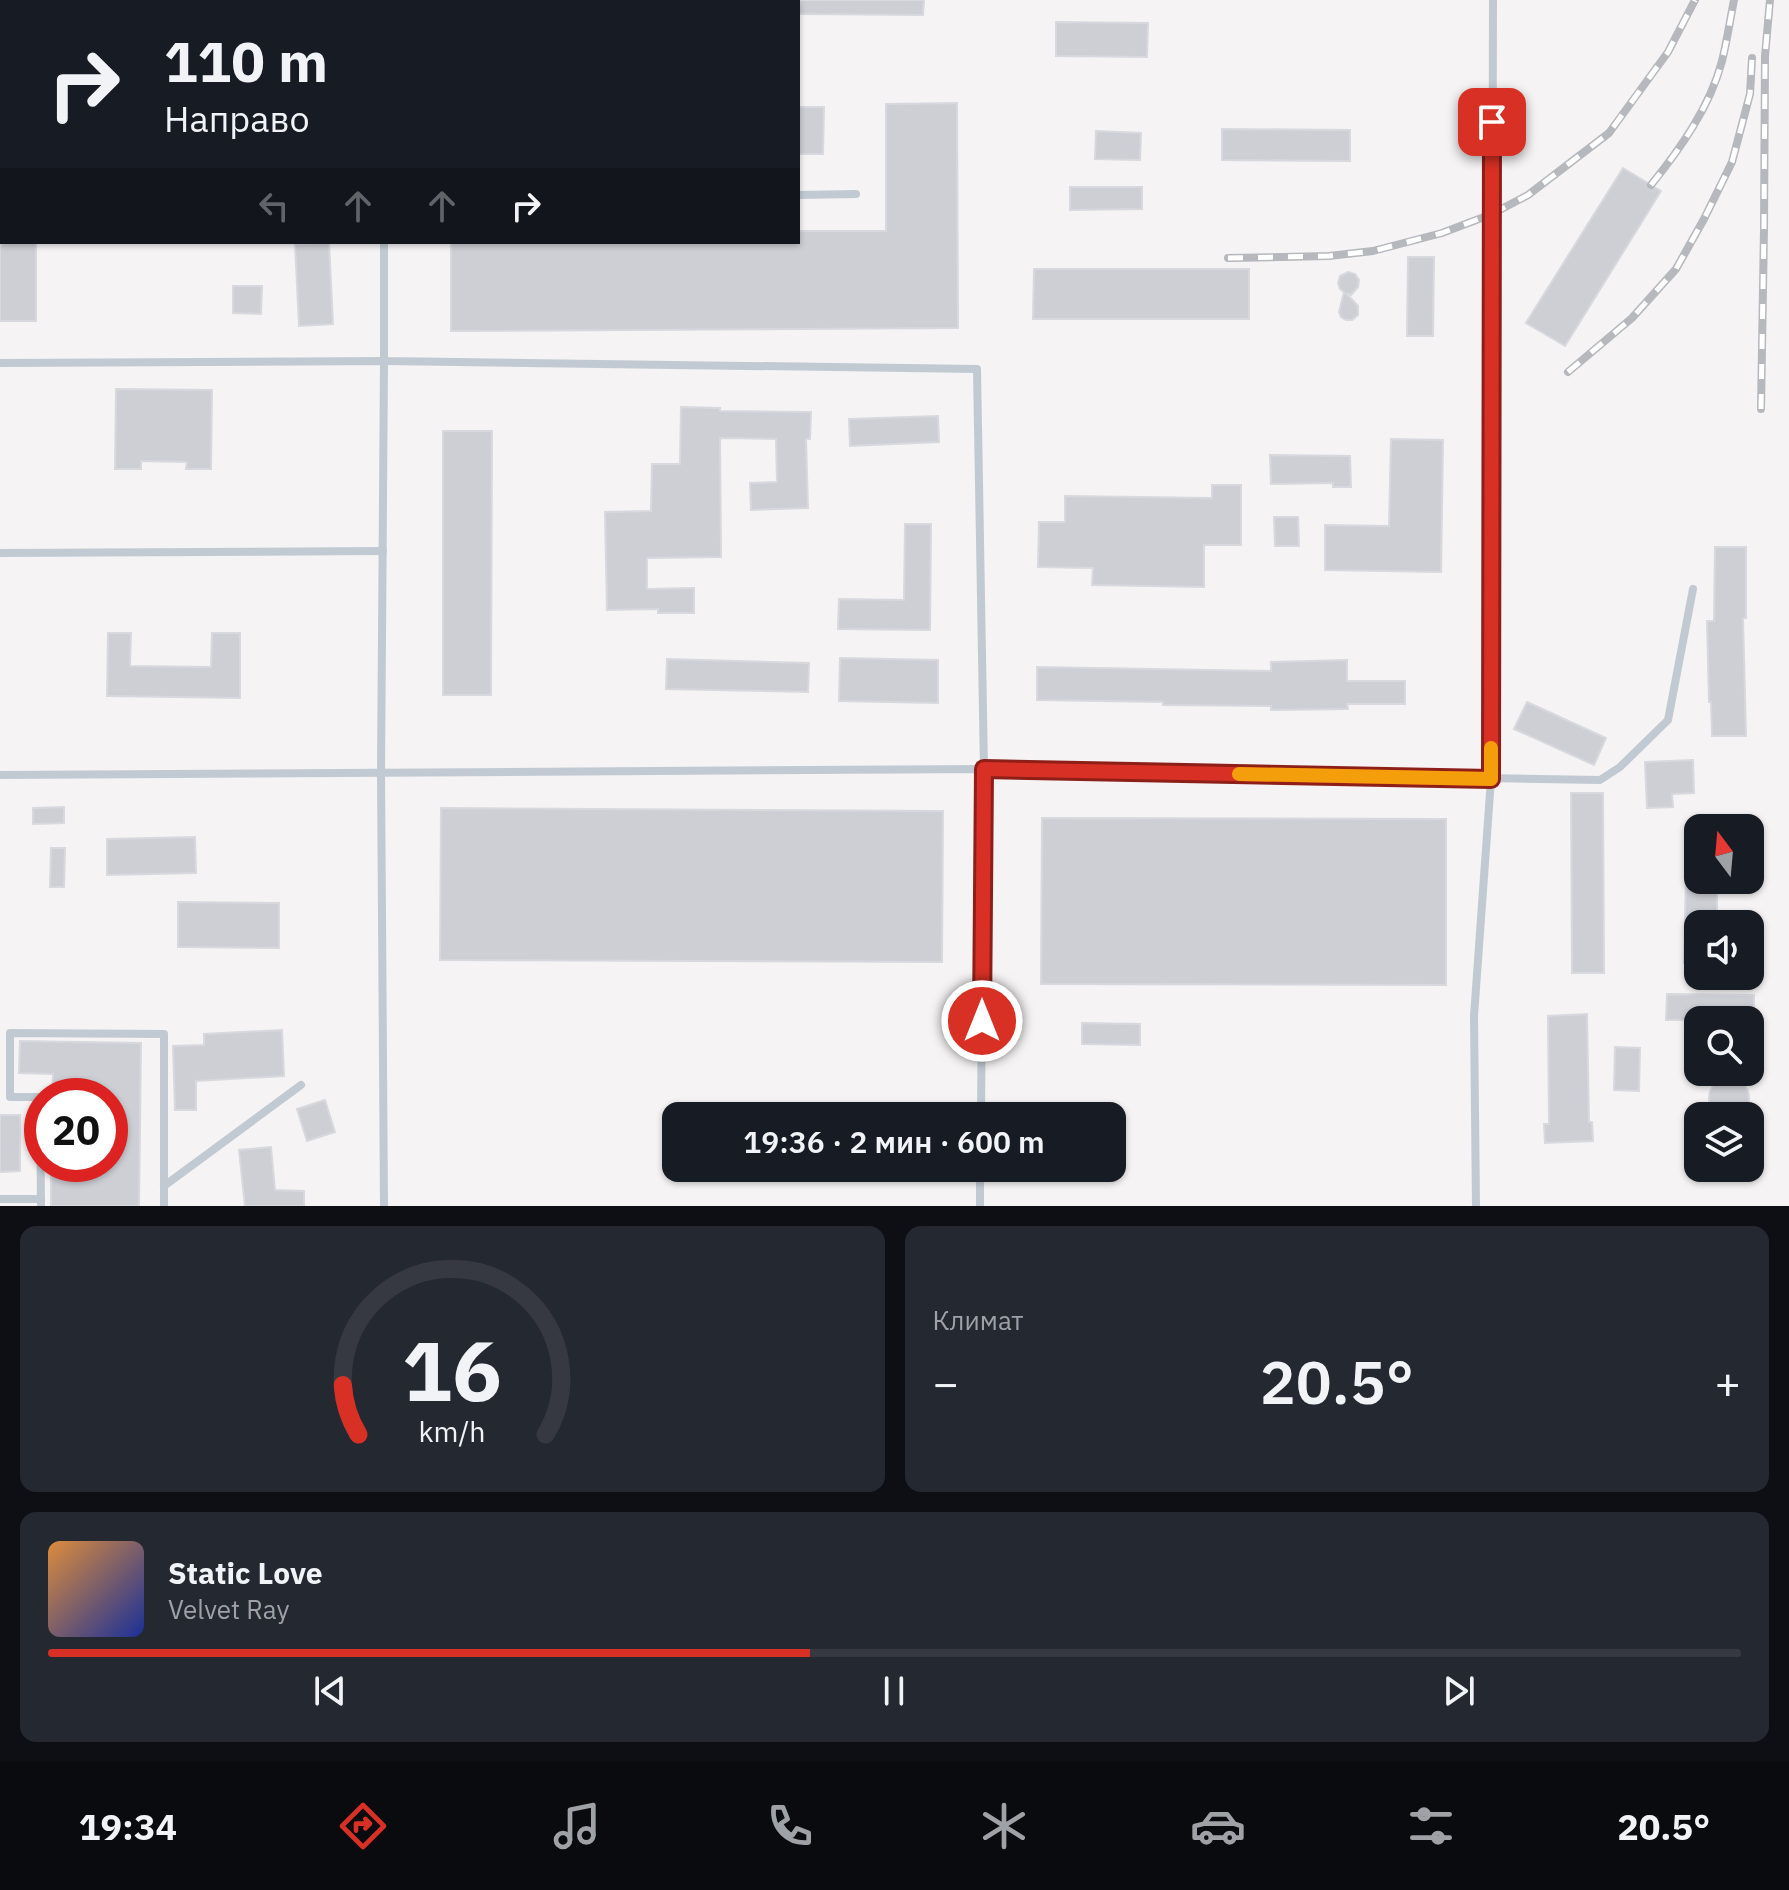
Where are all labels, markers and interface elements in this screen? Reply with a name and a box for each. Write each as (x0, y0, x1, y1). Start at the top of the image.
text: 110 m (164, 25, 328, 97)
icon: right (32, 32, 136, 136)
pin (1458, 88, 1526, 156)
text: Направо (164, 95, 310, 142)
icon: arrive (1470, 100, 1514, 144)
icon: left (252, 184, 296, 228)
icon: ahead (336, 184, 380, 228)
icon: ahead (420, 184, 464, 228)
icon: right (504, 184, 548, 228)
north arrow (1684, 814, 1764, 894)
map controls (1684, 814, 1764, 1182)
button: sound (1684, 910, 1764, 990)
position arrow (940, 979, 1024, 1063)
button: search (1684, 1006, 1764, 1086)
speed limit sign: 20 (24, 1078, 128, 1182)
button: layers (1684, 1102, 1764, 1182)
text: 19:36 · 2 мин · 600 m (743, 1122, 1045, 1161)
text: Климат (933, 1303, 1024, 1337)
text: 16 (402, 1316, 502, 1424)
text: 20.5° (1260, 1342, 1414, 1421)
text: − (933, 1354, 959, 1411)
text: + (1715, 1354, 1741, 1411)
text: km/h (419, 1413, 486, 1450)
text: Static Love (168, 1553, 323, 1592)
text: Velvet Ray (168, 1592, 289, 1626)
icon: previous (308, 1669, 352, 1713)
icon: pause (872, 1669, 916, 1713)
icon: next (1437, 1669, 1481, 1713)
icon: directions (335, 1798, 391, 1854)
icon: music (549, 1798, 605, 1854)
icon: phone (762, 1798, 818, 1854)
icon: climate (976, 1798, 1032, 1854)
icon: car (1190, 1798, 1246, 1854)
icon: filters (1403, 1798, 1459, 1854)
text: 19:34 (79, 1803, 177, 1850)
text: 20.5° (1617, 1803, 1710, 1850)

